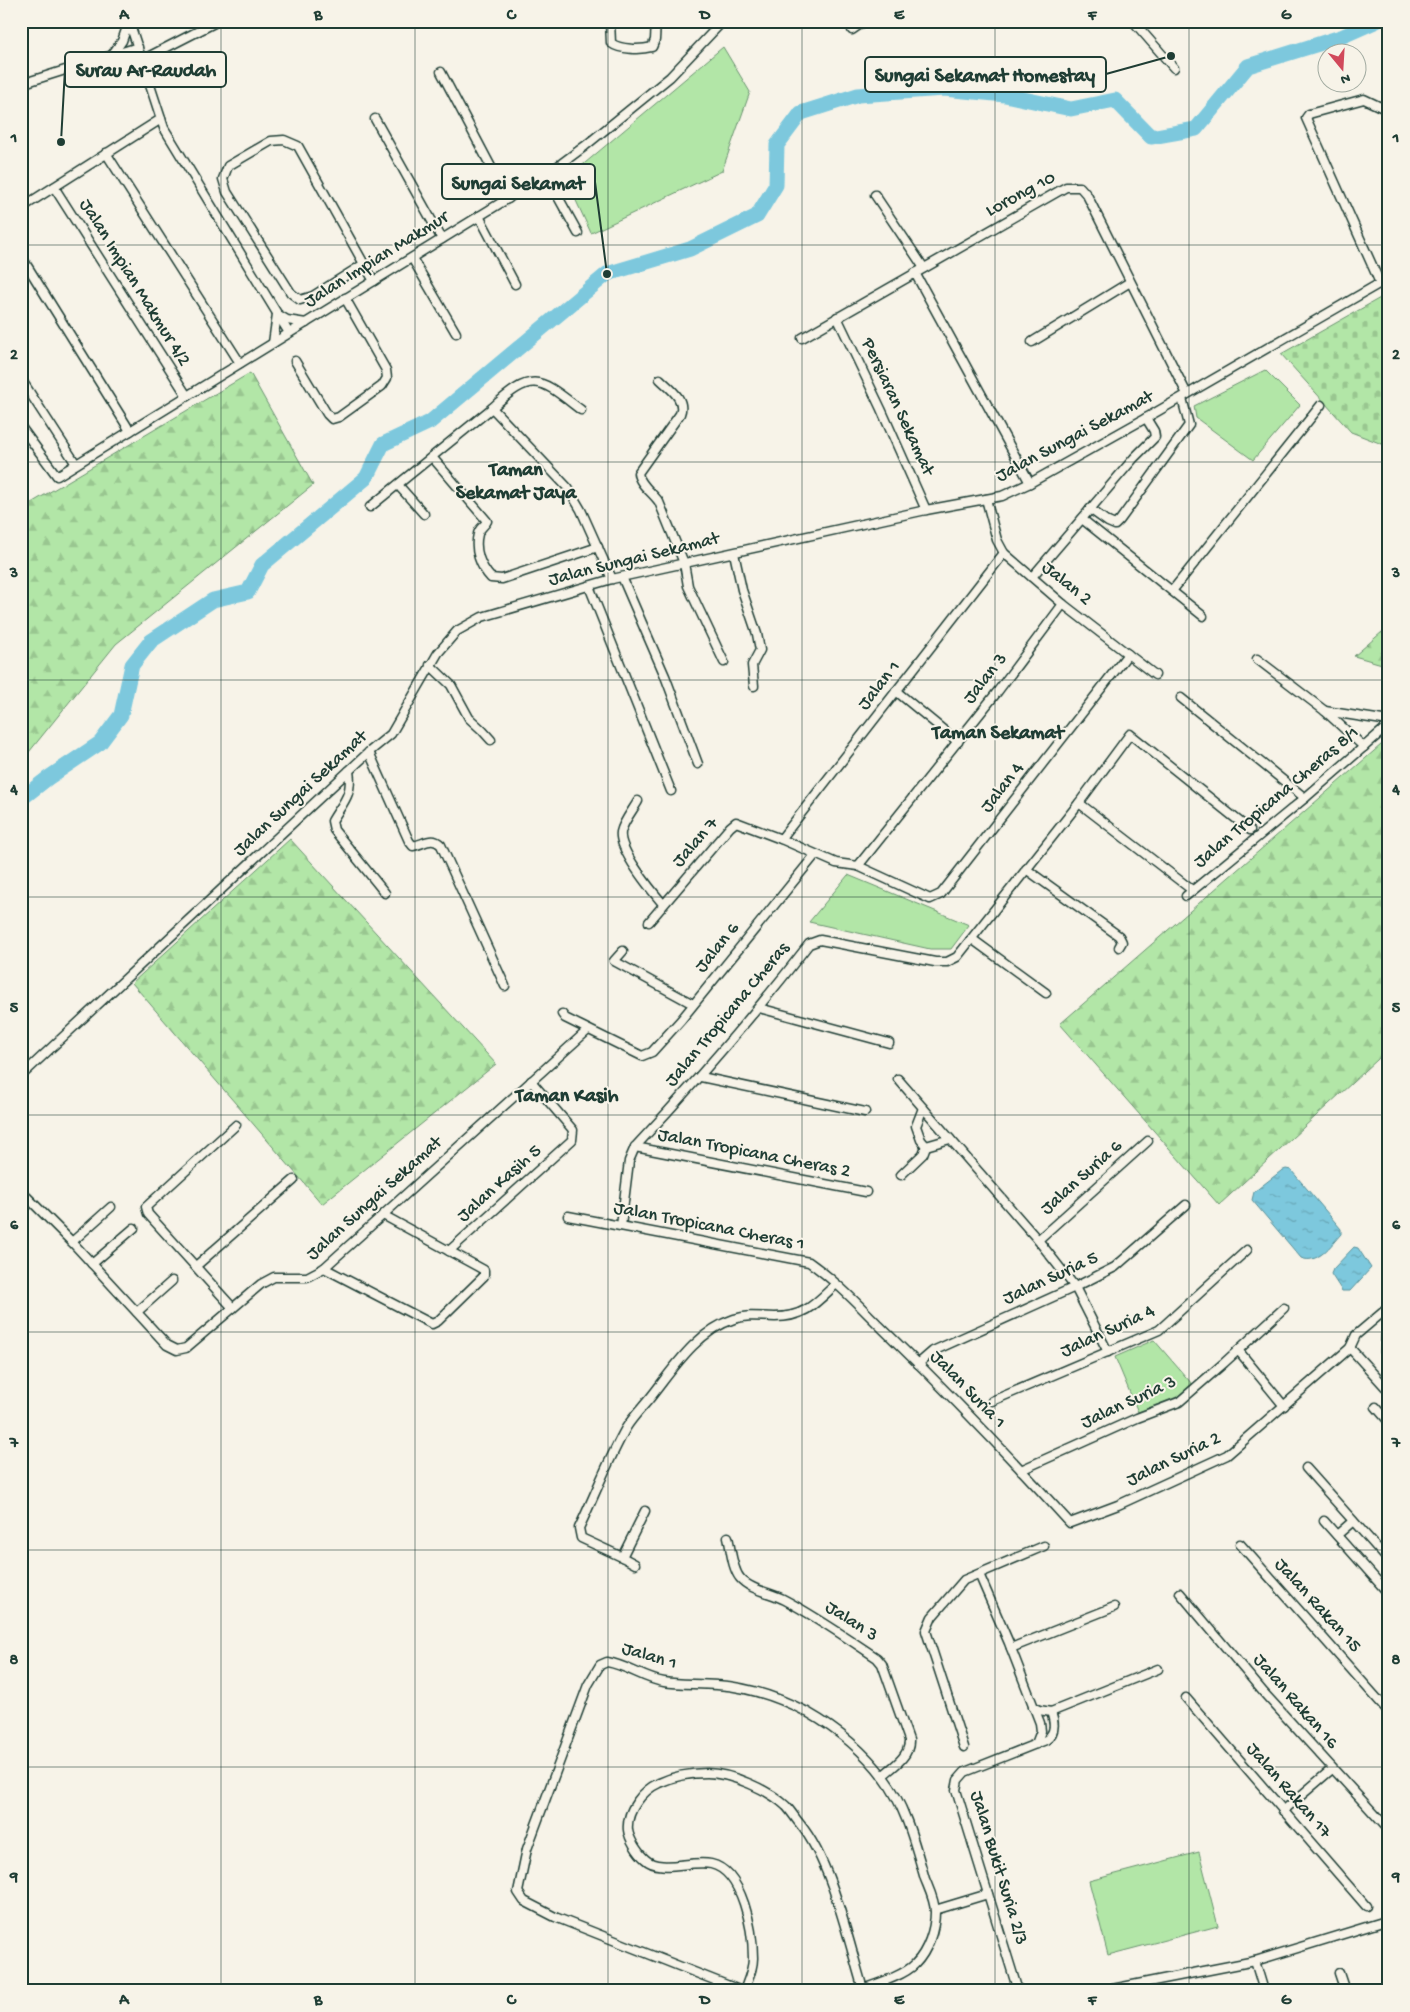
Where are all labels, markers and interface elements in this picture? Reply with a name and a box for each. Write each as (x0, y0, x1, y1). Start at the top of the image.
text: A (118, 7, 130, 26)
text: B (313, 7, 323, 26)
text: C (506, 7, 517, 26)
text: D (698, 7, 711, 26)
text: E (894, 7, 905, 26)
text: F (1087, 7, 1098, 26)
text: G (1281, 7, 1292, 26)
north arrow (1318, 42, 1368, 92)
callout: Surau Ar-Raudah (65, 52, 226, 87)
callout: Sungai Sekamat Homestay (865, 57, 1106, 92)
text: Surau Ar-Raudah (76, 61, 217, 84)
text: Sungai Sekamat Homestay (875, 66, 1095, 89)
text: N (1338, 68, 1352, 87)
text: 1 (10, 130, 17, 149)
text: 1 (1392, 130, 1399, 149)
callout: Sungai Sekamat (442, 164, 595, 199)
street label: Lorong 10 (982, 167, 1060, 223)
text: Sungai Sekamat (452, 174, 586, 197)
street label: Jalan Impian Makmur 4/2 (73, 195, 195, 371)
street label: Jalan Impian Makmur (301, 205, 455, 314)
street label: Persiaran Sekamat (855, 334, 940, 481)
text: 2 (10, 347, 18, 366)
text: 2 (1392, 347, 1400, 366)
street label: Jalan Sungai Sekamat (992, 385, 1160, 488)
district label: Taman Sekamat Jaya (456, 460, 577, 506)
street label: Jalan Sungai Sekamat (546, 527, 724, 592)
street label: Jalan 2 (1036, 557, 1096, 611)
text: 3 (9, 565, 18, 584)
text: 3 (1391, 565, 1400, 584)
street label: Jalan 3 (959, 649, 1013, 709)
street label: Jalan 1 (854, 657, 906, 715)
street label: Jalan Tropicana Cheras 8/1 (1190, 722, 1364, 874)
district label: Taman Sekamat (930, 723, 1066, 746)
street label: Jalan Sungai Sekamat (229, 724, 374, 862)
street label: Jalan 4 (976, 758, 1030, 818)
text: 4 (9, 782, 18, 801)
text: 4 (1391, 782, 1400, 801)
street label: Jalan 7 (668, 812, 725, 873)
street label: Jalan 6 (691, 918, 746, 978)
street label: Jalan Tropicana Cheras (661, 937, 796, 1092)
text: 5 (10, 1000, 19, 1019)
text: 5 (1392, 1000, 1401, 1019)
district label: Taman Kasih (514, 1086, 619, 1109)
street label: Jalan Tropicana Cheras 2 (656, 1124, 852, 1184)
street label: Jalan Sungai Sekamat (302, 1130, 449, 1266)
street label: Jalan Suria 6 (1036, 1135, 1128, 1221)
street label: Jalan Kasih 5 (453, 1140, 547, 1228)
street label: Jalan Tropicana Cheras 1 (612, 1197, 806, 1257)
text: 6 (10, 1217, 19, 1236)
text: 6 (1392, 1217, 1401, 1236)
street label: Jalan Suria 5 (1000, 1247, 1102, 1311)
street label: Jalan Suria 4 (1057, 1300, 1159, 1364)
street label: Jalan Suria 1 (924, 1346, 1010, 1434)
street label: Jalan Suria 3 (1078, 1371, 1180, 1435)
street label: Jalan Suria 2 (1123, 1427, 1225, 1493)
text: 7 (9, 1435, 19, 1454)
text: 7 (1391, 1435, 1401, 1454)
street label: Jalan Rakan 15 (1268, 1554, 1366, 1658)
street label: Jalan 3 (820, 1596, 882, 1648)
street label: Jalan 1 (619, 1638, 679, 1676)
street label: Jalan Rakan 16 (1247, 1649, 1343, 1755)
text: 8 (10, 1652, 19, 1671)
text: 8 (1392, 1652, 1401, 1671)
street label: Jalan Rakan 17 (1240, 1738, 1337, 1844)
street label: Jalan Bukit Suria 2/3 (964, 1788, 1032, 1948)
text: 9 (9, 1869, 18, 1888)
text: 9 (1391, 1869, 1400, 1888)
text: A (118, 1992, 130, 2011)
text: B (313, 1992, 323, 2011)
text: C (506, 1992, 517, 2011)
text: D (698, 1992, 711, 2011)
text: E (894, 1992, 905, 2011)
text: F (1087, 1992, 1098, 2011)
text: G (1281, 1992, 1292, 2011)

